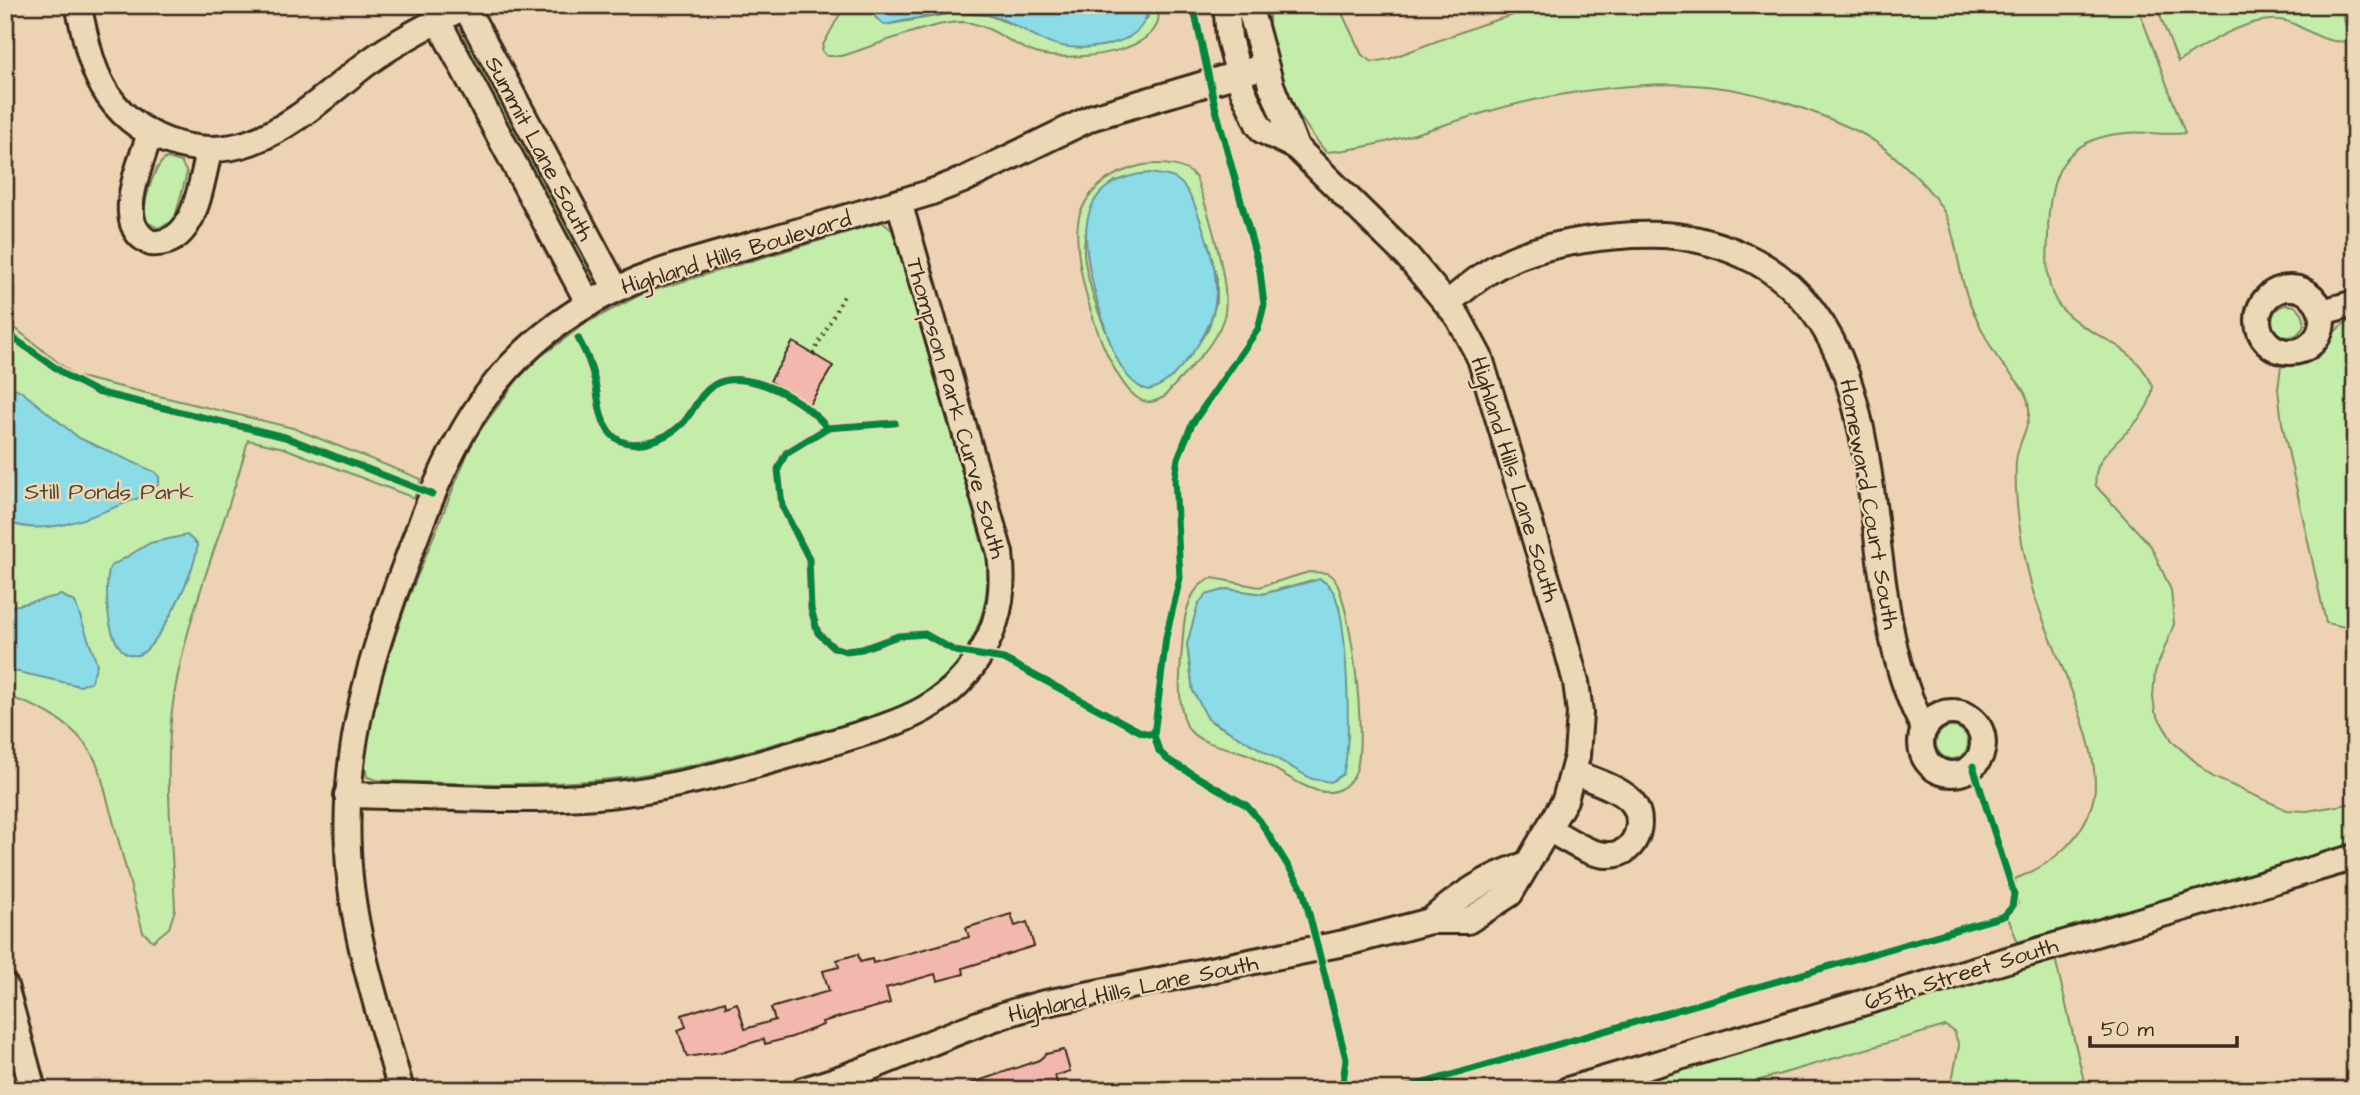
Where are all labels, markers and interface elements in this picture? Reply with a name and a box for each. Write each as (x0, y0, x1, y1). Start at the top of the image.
street label: Summit Lane South (477, 50, 602, 247)
street label: Highland Hills Boulevard (617, 203, 856, 304)
street label: Thompson Park Curve South (898, 254, 1014, 563)
street label: Highland Hills Lane South (1462, 353, 1568, 607)
street label: Homeward Court South (1831, 377, 1907, 632)
park label: Still Ponds Park (25, 476, 193, 508)
street label: 65th Street South (1861, 929, 2063, 1019)
street label: Highland Hills Lane South (1005, 947, 1262, 1032)
scale bar (2090, 1004, 2238, 1048)
text: 50 m (2101, 1015, 2155, 1044)

